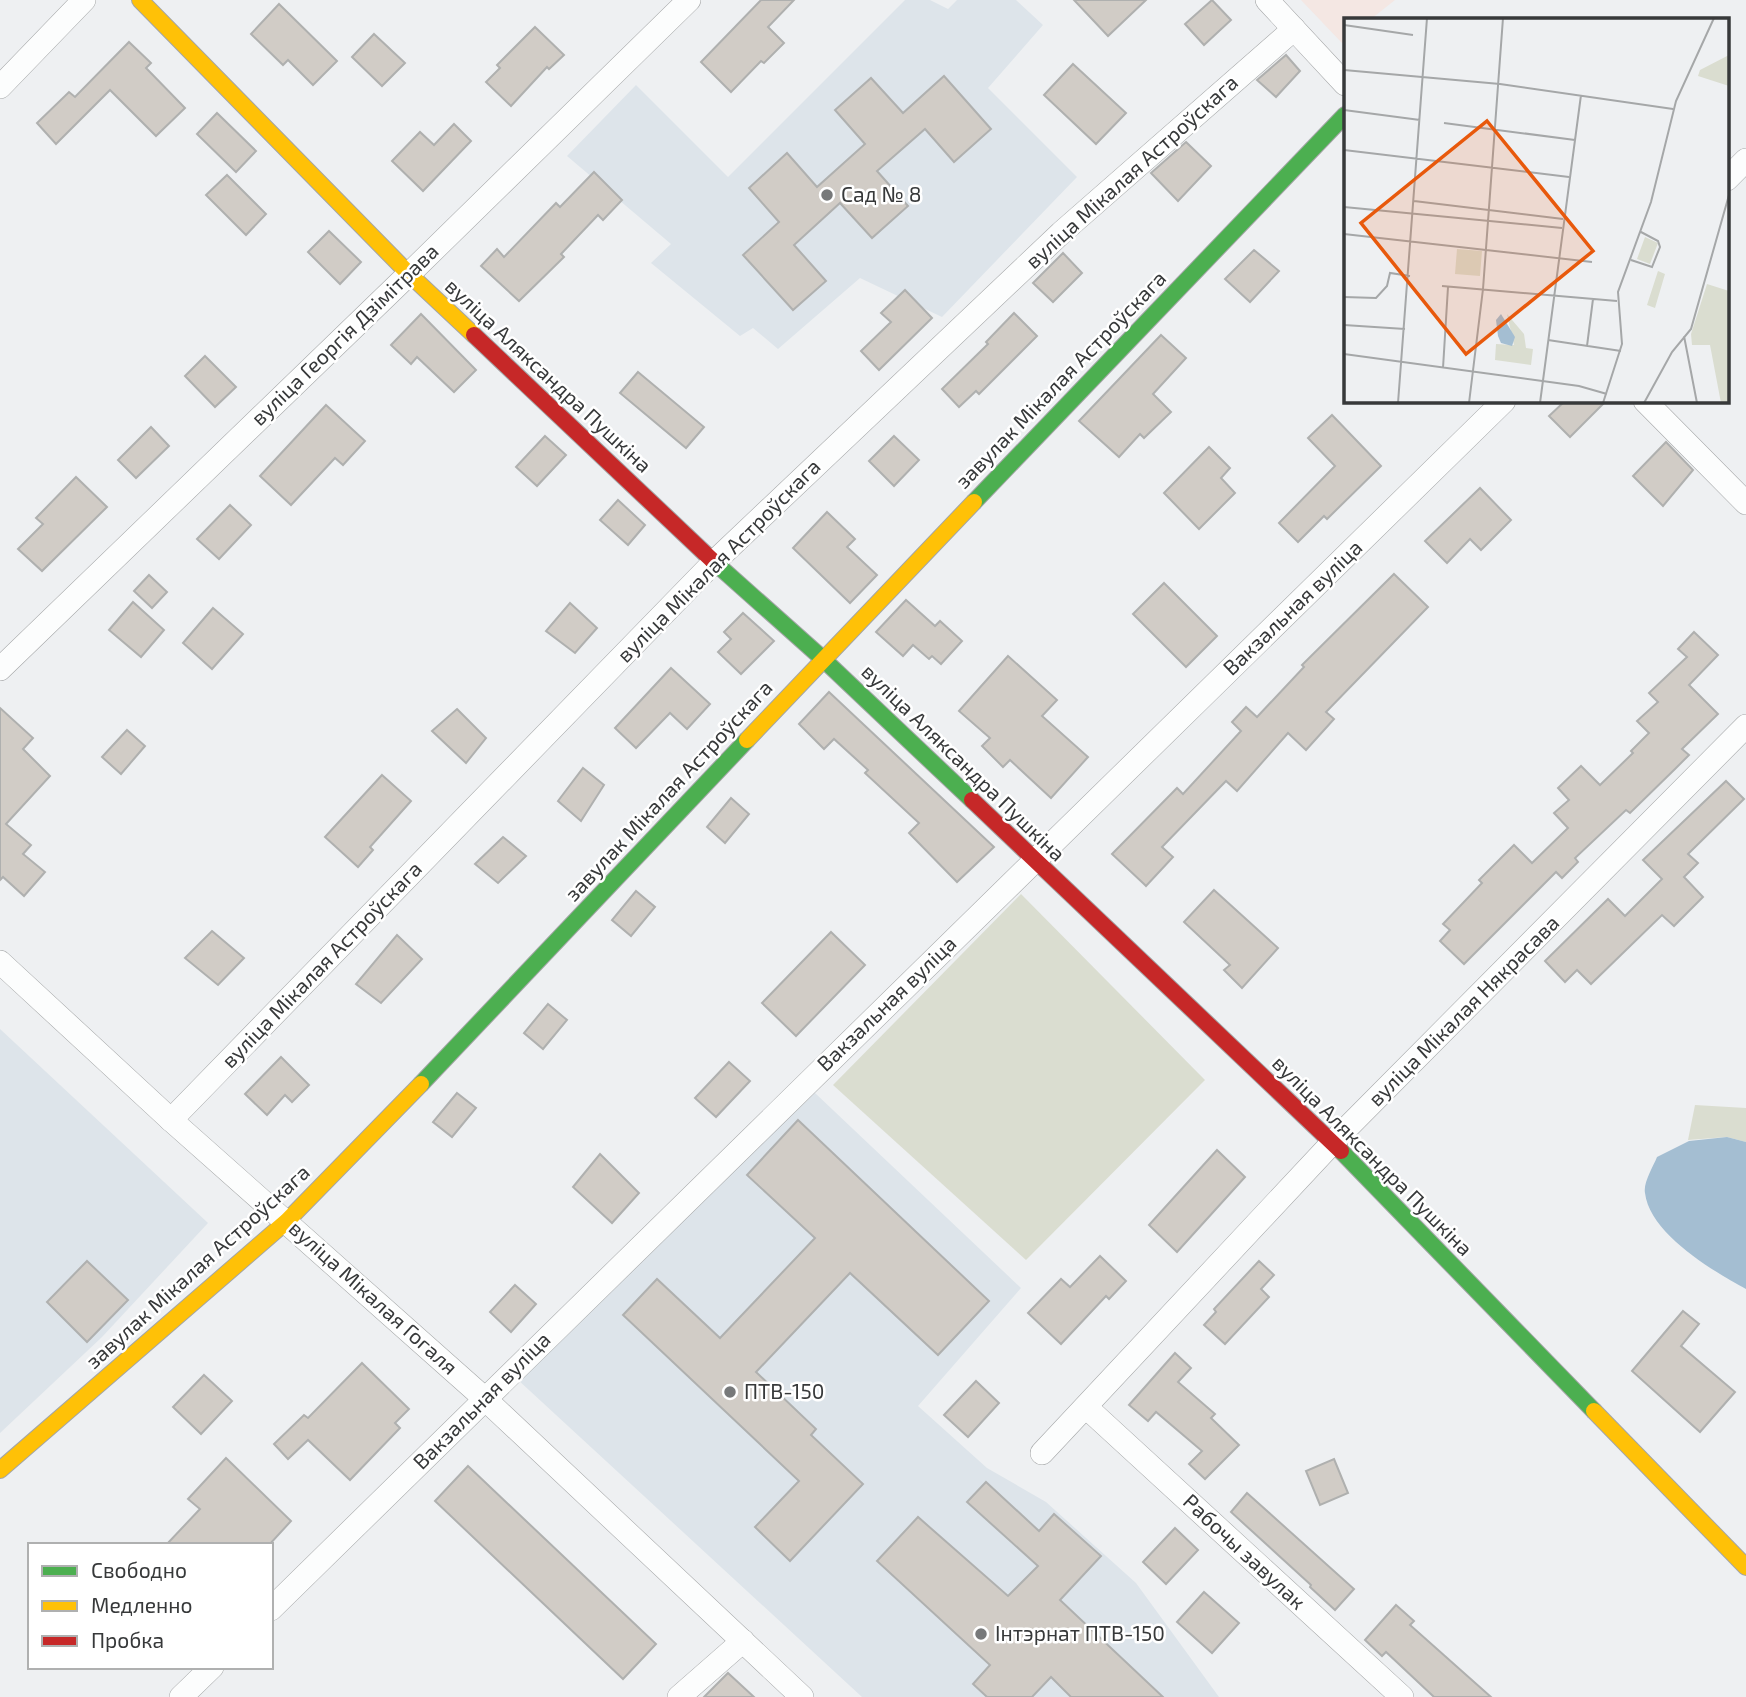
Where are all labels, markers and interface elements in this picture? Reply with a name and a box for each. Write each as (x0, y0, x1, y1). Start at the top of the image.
inset map (1344, 18, 1728, 402)
street label: вуліца Мікалая Астроўскага (1020, 69, 1243, 274)
place label: Сад № 8 (841, 181, 921, 206)
marker: Сад № 8 (819, 187, 835, 203)
street label: вуліца Георгія Дзімітрава (245, 238, 443, 431)
street label: завулак Мікалая Астроўскага (949, 265, 1171, 494)
street label: вуліца Аляксандра Пушкіна (440, 273, 657, 478)
street label: вуліца Мікалая Астроўскага (611, 453, 825, 667)
street label: Вакзальная вуліца (1217, 534, 1367, 680)
street label: вуліца Аляксандра Пушкіна (857, 658, 1071, 866)
street label: завулак Мікалая Астроўскага (559, 674, 778, 906)
street label: вуліца Мікалая Астроўскага (216, 856, 427, 1073)
street label: вуліца Мікалая Някрасава (1362, 909, 1564, 1111)
street label: Вакзальная вуліца (811, 930, 961, 1076)
street label: вуліца Аляксандра Пушкіна (1267, 1050, 1478, 1261)
street label: завулак Мікалая Астроўскага (80, 1159, 315, 1374)
street label: вуліца Мікалая Гогаля (284, 1215, 463, 1380)
street label: Вакзальная вуліца (407, 1326, 555, 1474)
place label: ПТВ-150 (744, 1378, 824, 1403)
marker: ПТВ-150 (722, 1384, 738, 1400)
street label: Рабочы завулак (1178, 1488, 1311, 1615)
legend (28, 1543, 273, 1669)
text: Свободно (91, 1557, 187, 1582)
text: Медленно (91, 1592, 193, 1617)
place label: Інтэрнат ПТВ-150 (995, 1620, 1165, 1645)
marker: Інтэрнат ПТВ-150 (973, 1626, 989, 1642)
text: Пробка (91, 1627, 164, 1652)

